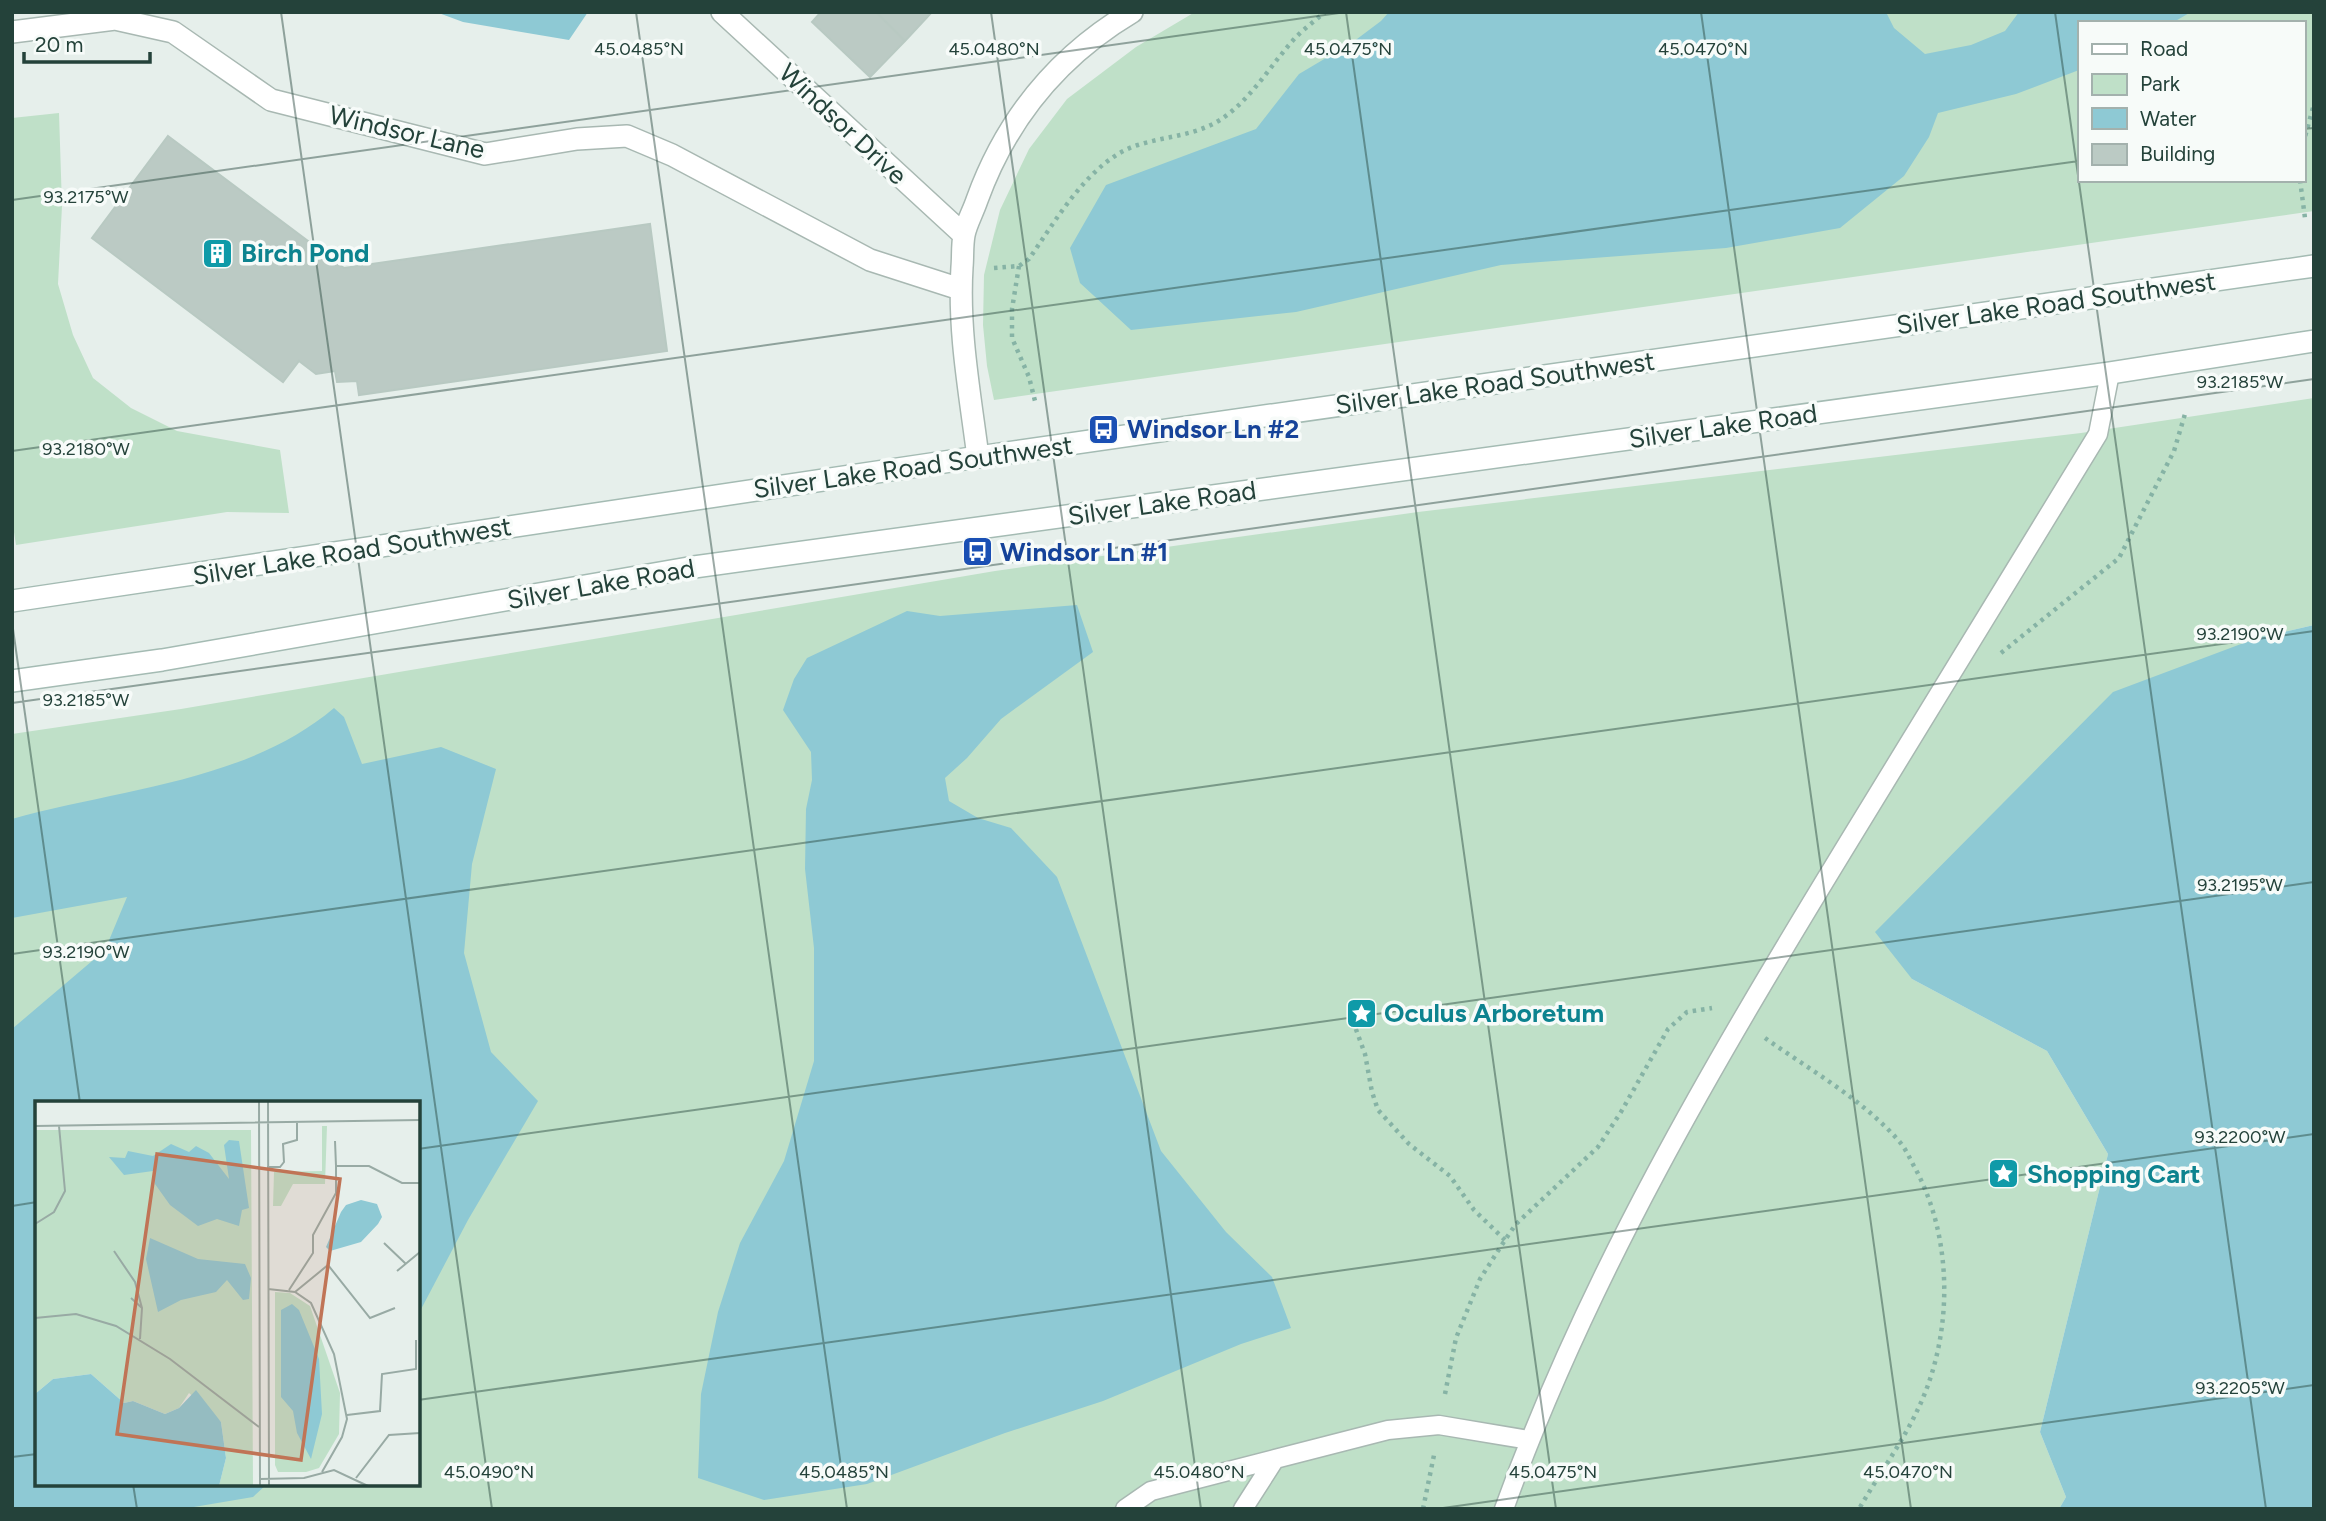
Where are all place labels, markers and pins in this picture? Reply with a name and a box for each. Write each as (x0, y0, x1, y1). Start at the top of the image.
building icon: Birch Pond (201, 236, 235, 270)
place label: Birch Pond (241, 237, 370, 269)
bus stop icon: Windsor Ln #2 (1087, 412, 1121, 446)
place label: Windsor Ln #2 (1127, 413, 1299, 445)
bus stop icon: Windsor Ln #1 (960, 535, 994, 569)
place label: Windsor Ln #1 (1000, 536, 1168, 568)
place icon: Oculus Arboretum (1344, 996, 1378, 1030)
place label: Oculus Arboretum (1384, 997, 1604, 1029)
place icon: Shopping Cart (1987, 1157, 2021, 1191)
place label: Shopping Cart (2027, 1158, 2200, 1190)

